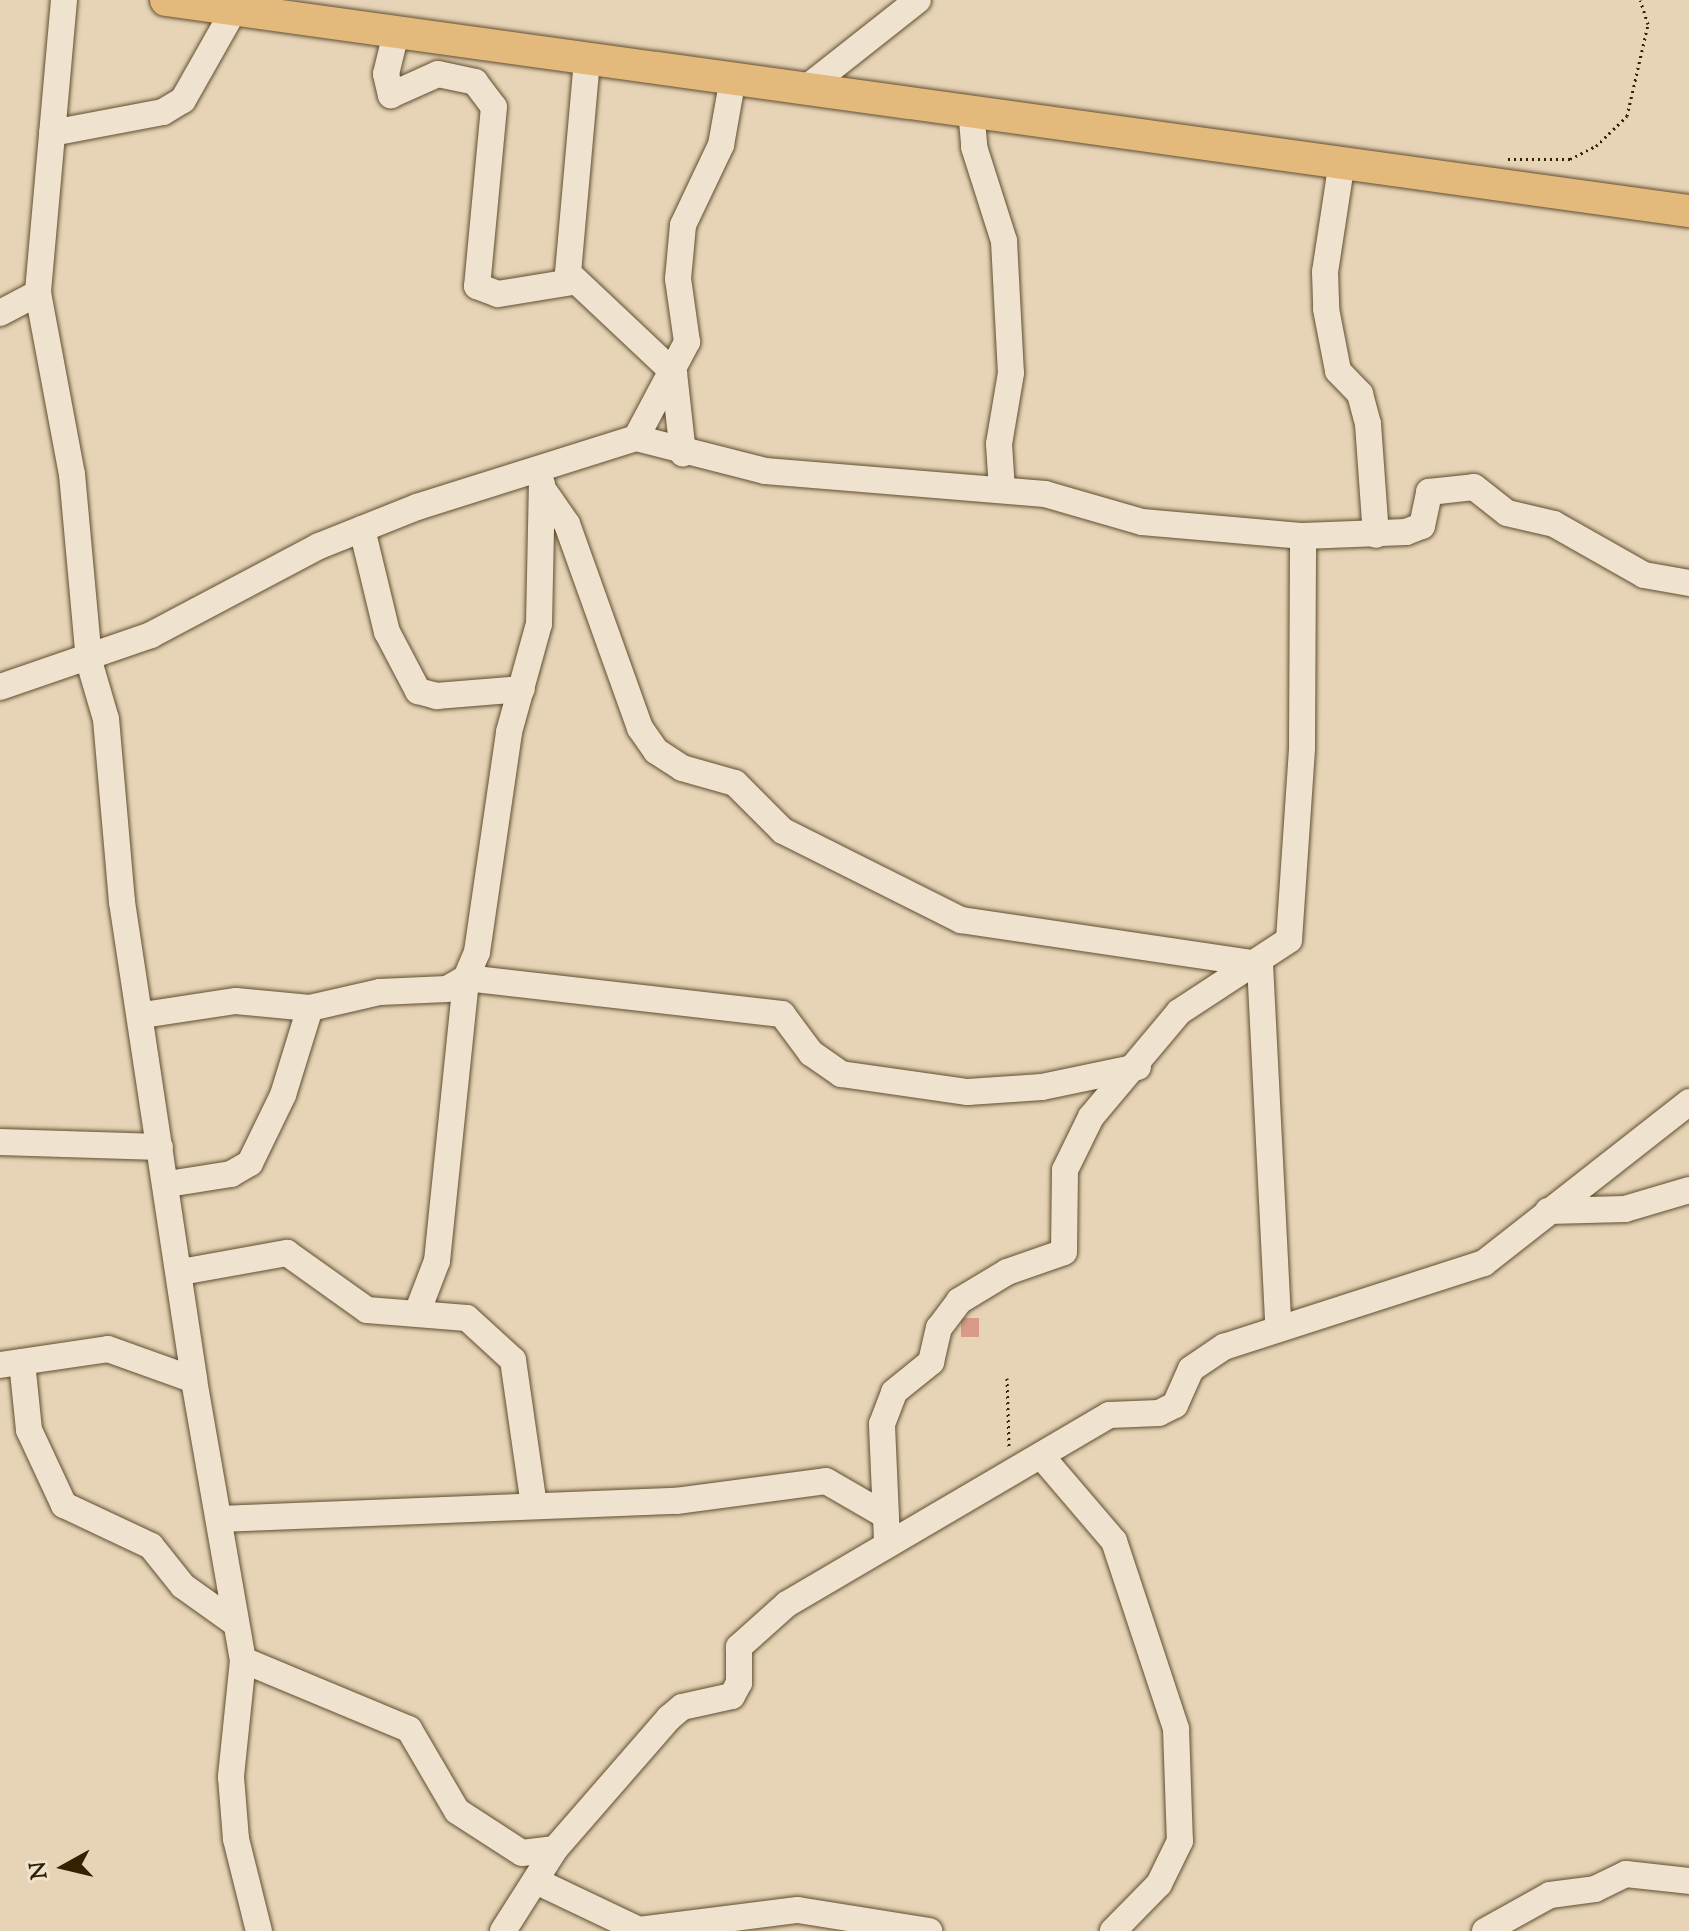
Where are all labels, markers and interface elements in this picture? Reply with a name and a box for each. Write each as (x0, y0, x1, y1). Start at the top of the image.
north arrow (24, 1827, 104, 1907)
text: N (23, 1859, 57, 1881)

